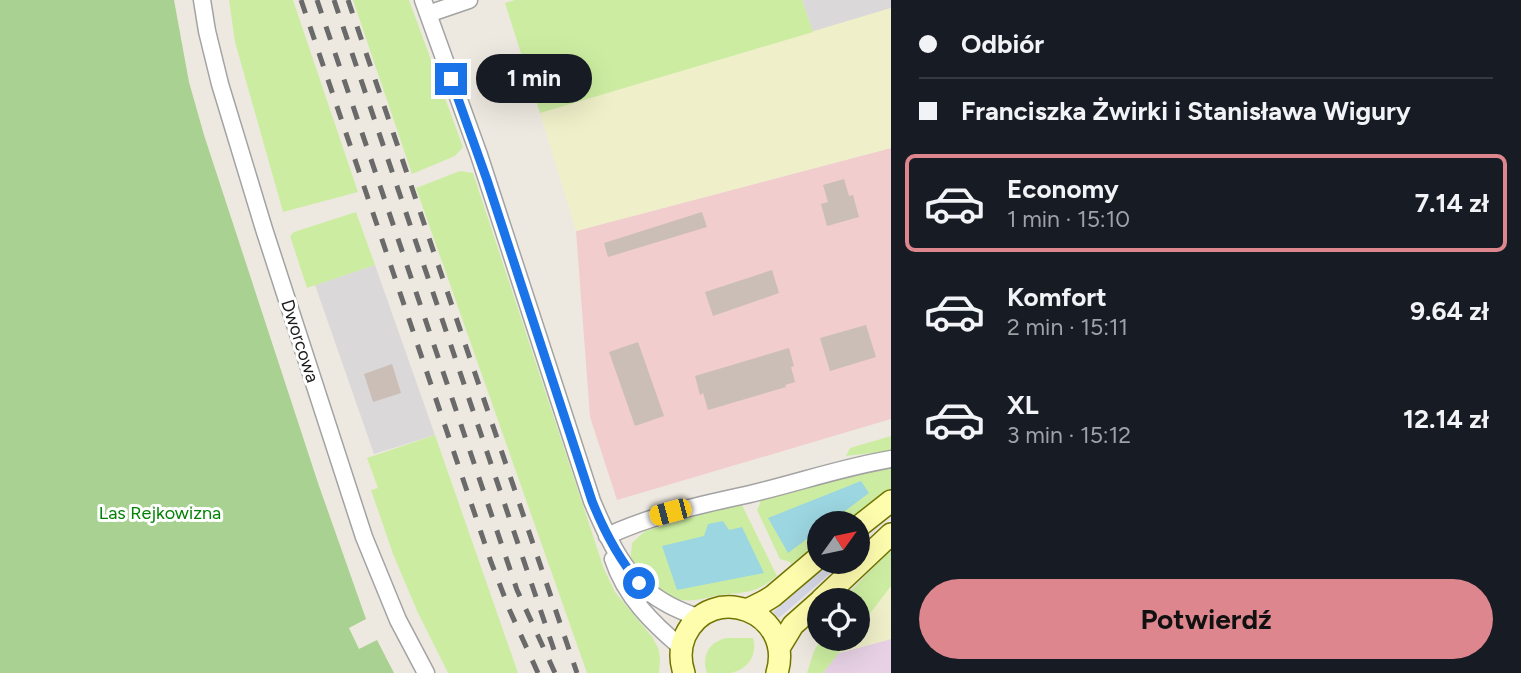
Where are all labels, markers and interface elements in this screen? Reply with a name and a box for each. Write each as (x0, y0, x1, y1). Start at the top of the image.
text: Odbiór (961, 28, 1044, 60)
callout: 1 min (476, 55, 591, 104)
route end (435, 63, 467, 95)
text: 1 min (507, 64, 561, 92)
text: Franciszka Żwirki i Stanisława Wigury (961, 95, 1411, 127)
icon: car (923, 172, 986, 235)
text: Economy (1007, 173, 1119, 205)
text: 7.14 zł (1415, 187, 1489, 219)
text: 1 min · 15:10 (1007, 205, 1130, 233)
icon: car (923, 280, 986, 343)
text: Komfort (1007, 281, 1107, 313)
text: 9.64 zł (1410, 295, 1489, 327)
street label: Dworcowa (276, 297, 324, 385)
text: 2 min · 15:11 (1007, 313, 1128, 341)
icon: car (923, 388, 986, 451)
text: XL (1007, 389, 1039, 421)
text: 12.14 zł (1403, 403, 1489, 435)
text: 3 min · 15:12 (1007, 421, 1131, 449)
car (647, 496, 694, 528)
park label: Las Rejkowizna (99, 502, 221, 524)
north arrow (807, 511, 870, 574)
map controls (807, 511, 870, 651)
route start (623, 567, 655, 599)
button: Potwierdź (919, 579, 1493, 659)
button: locate (807, 588, 870, 651)

